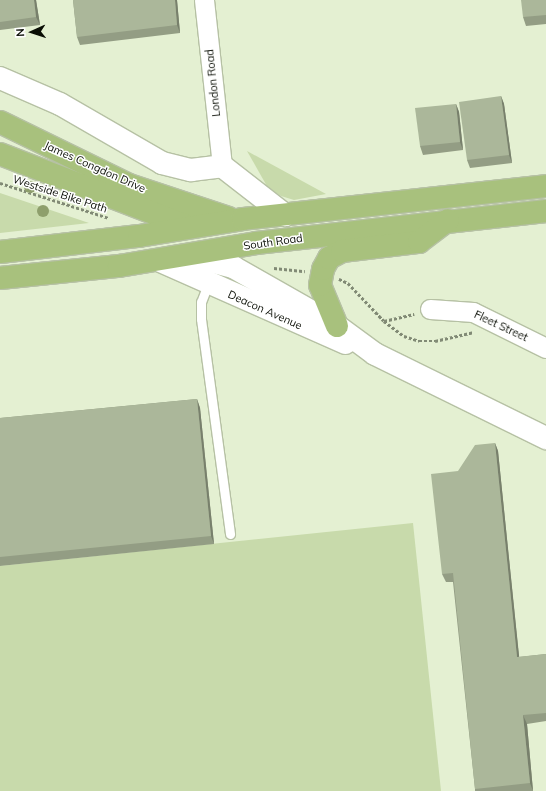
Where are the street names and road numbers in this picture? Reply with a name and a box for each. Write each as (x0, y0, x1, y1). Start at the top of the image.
street label: London Road (203, 49, 223, 117)
street label: James Congdon Drive (42, 139, 148, 195)
street label: Westside Bike Path (11, 172, 109, 216)
street label: South Road (243, 231, 303, 253)
street label: Deacon Avenue (226, 288, 304, 332)
street label: Fleet Street (472, 308, 530, 344)

